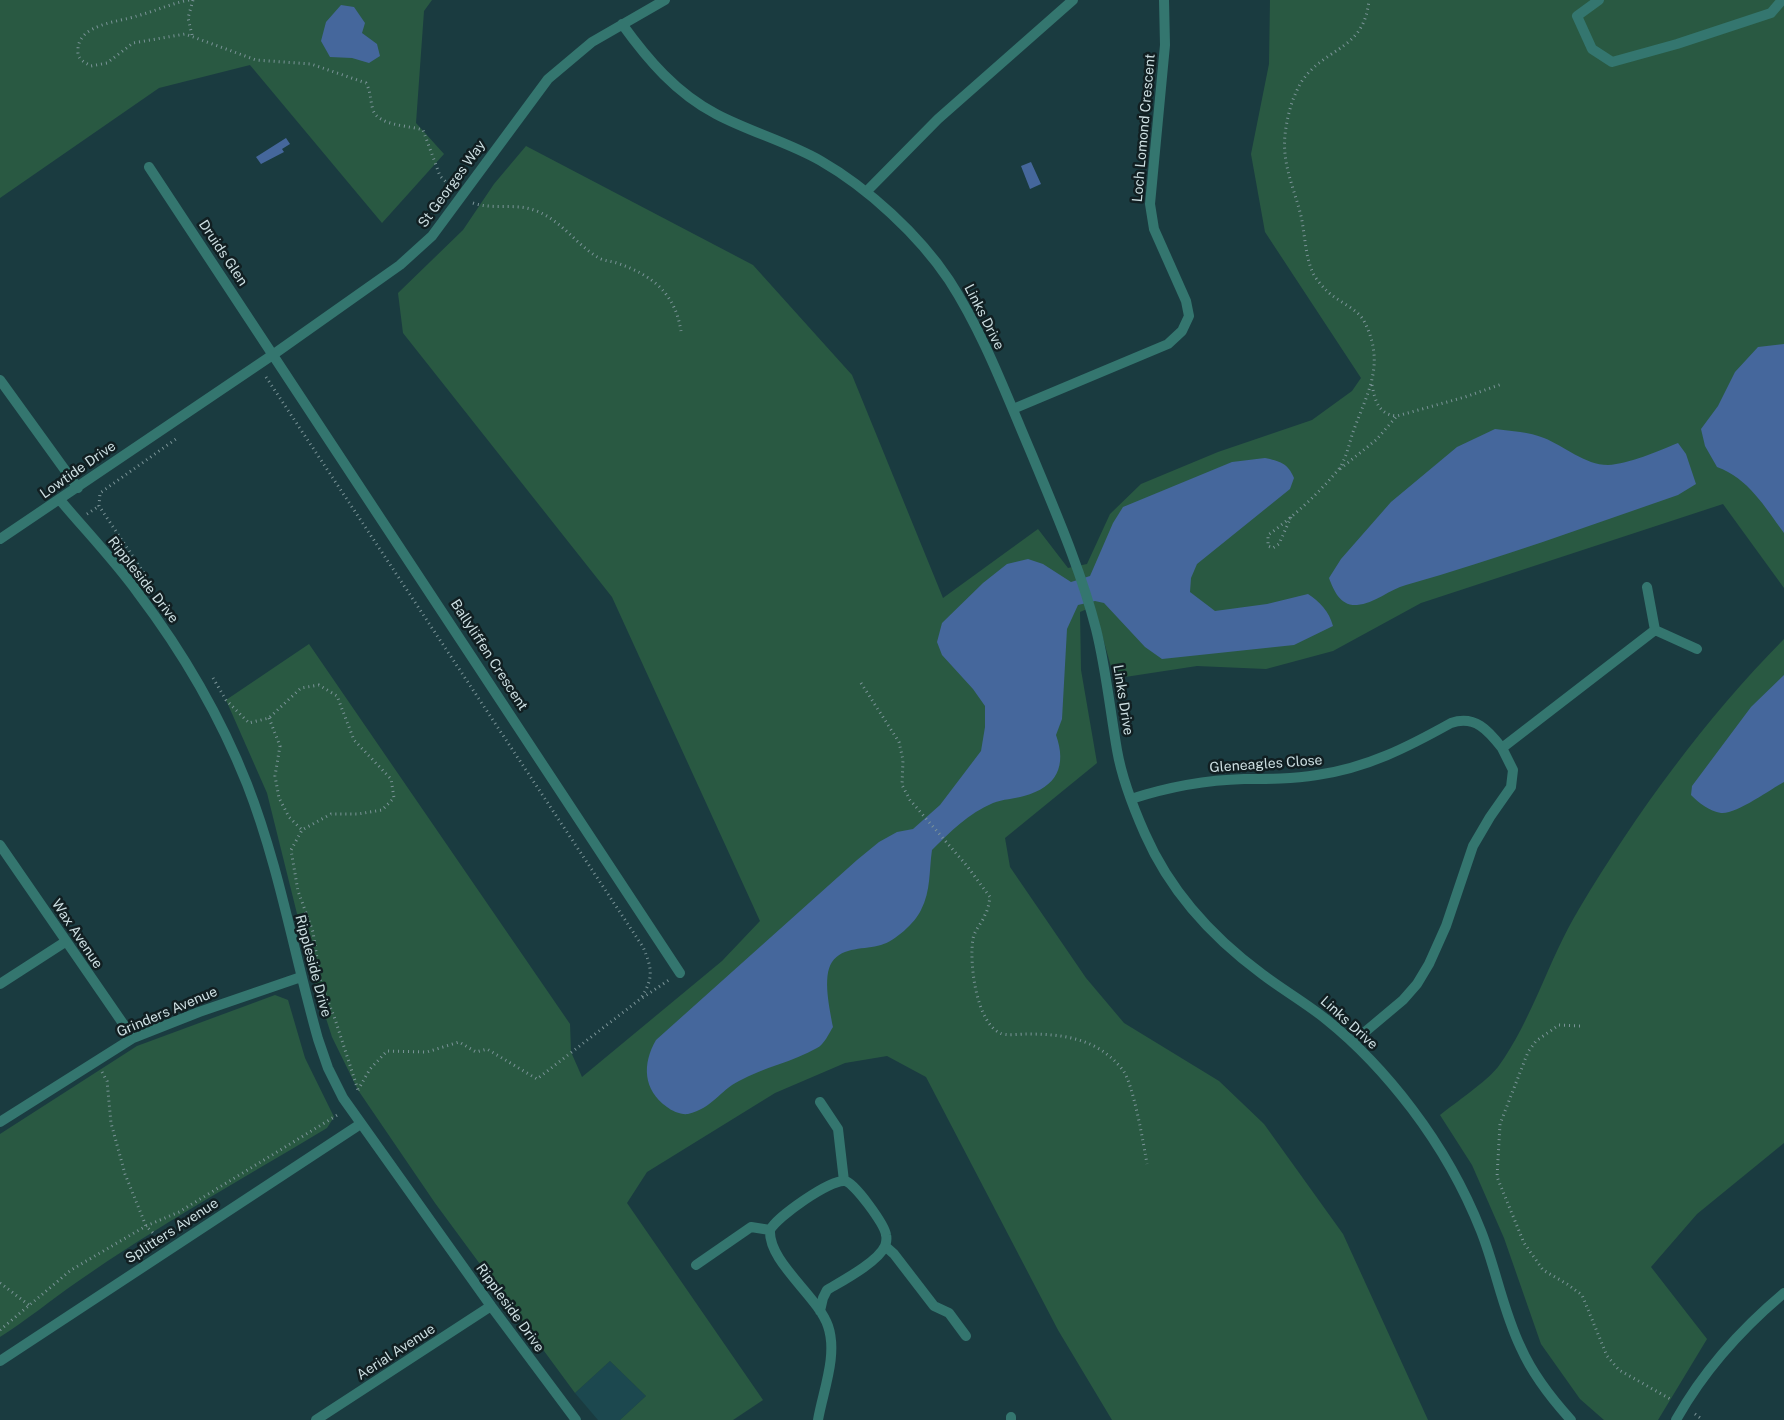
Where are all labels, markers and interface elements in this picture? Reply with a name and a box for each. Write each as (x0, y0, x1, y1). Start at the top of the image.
street label: Loch Lomond Crescent (1129, 53, 1159, 203)
street label: St Georges Way (415, 137, 489, 231)
street label: Druids Glen (195, 217, 251, 289)
street label: Links Drive (960, 281, 1008, 353)
street label: Lowtide Drive (37, 438, 119, 502)
street label: Rippleside Drive (104, 533, 182, 627)
street label: Ballyliffen Crescent (447, 596, 531, 714)
street label: Links Drive (1109, 663, 1137, 737)
street label: Gleneagles Close (1209, 752, 1323, 776)
street label: Wax Avenue (48, 896, 106, 972)
street label: Rippleside Drive (291, 913, 335, 1019)
street label: Grinders Avenue (114, 983, 220, 1041)
street label: Links Drive (1317, 993, 1381, 1053)
street label: Splitters Avenue (122, 1195, 222, 1267)
street label: Rippleside Drive (472, 1261, 548, 1355)
street label: Aerial Avenue (354, 1320, 438, 1384)

